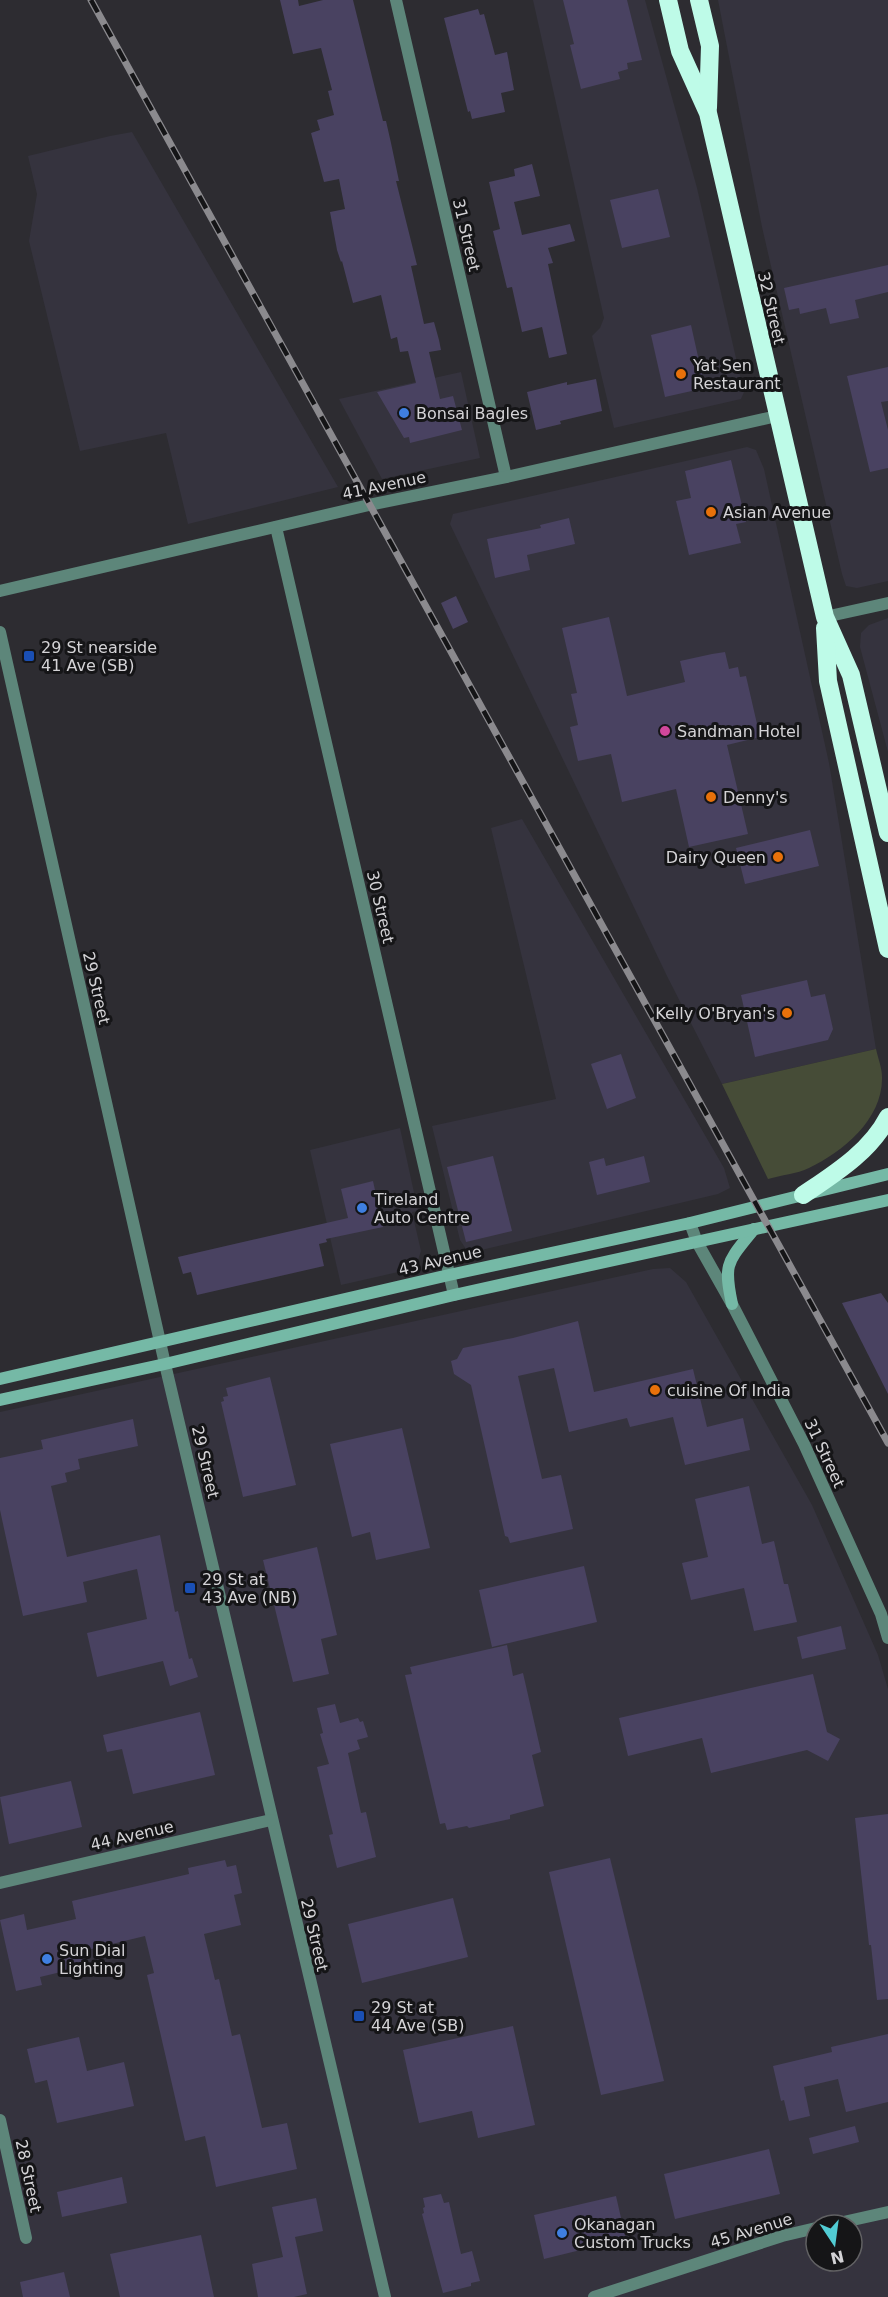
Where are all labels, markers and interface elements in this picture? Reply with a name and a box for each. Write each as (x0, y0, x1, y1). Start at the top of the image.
street label: 31 Street (449, 197, 484, 273)
street label: 32 Street (754, 270, 789, 346)
place label: Yat Sen Restaurant (692, 356, 781, 393)
marker: Yat Sen Restaurant (674, 367, 688, 381)
place label: Bonsai Bagles (416, 404, 528, 423)
marker: Bonsai Bagles (397, 406, 411, 420)
street label: 41 Avenue (341, 467, 428, 504)
place label: Asian Avenue (723, 503, 831, 522)
marker: Asian Avenue (704, 505, 718, 519)
place label: 29 St nearside 41 Ave (SB) (41, 638, 157, 675)
marker: 29 St nearside 41 Ave (SB) (22, 649, 36, 663)
place label: Sandman Hotel (677, 722, 800, 741)
marker: Sandman Hotel (658, 724, 672, 738)
place label: Denny's (723, 788, 788, 807)
marker: Denny's (704, 790, 718, 804)
place label: Dairy Queen (666, 848, 766, 867)
marker: Dairy Queen (771, 850, 785, 864)
street label: 30 Street (363, 869, 398, 945)
street label: 29 Street (79, 950, 114, 1026)
place label: Kelly O'Bryan's (655, 1004, 775, 1023)
marker: Kelly O'Bryan's (780, 1006, 794, 1020)
place label: Tireland Auto Centre (373, 1190, 470, 1227)
marker: Tireland Auto Centre (355, 1201, 369, 1215)
street label: 43 Avenue (397, 1242, 484, 1279)
place label: cuisine Of India (667, 1381, 791, 1400)
marker: cuisine Of India (648, 1383, 662, 1397)
street label: 31 Street (800, 1416, 849, 1491)
street label: 29 Street (188, 1424, 223, 1500)
place label: 29 St at 43 Ave (NB) (202, 1570, 297, 1607)
marker: 29 St at 43 Ave (NB) (183, 1581, 197, 1595)
street label: 44 Avenue (89, 1817, 176, 1854)
street label: 29 Street (297, 1897, 332, 1973)
place label: Sun Dial Lighting (59, 1941, 126, 1978)
marker: Sun Dial Lighting (40, 1952, 54, 1966)
place label: 29 St at 44 Ave (SB) (371, 1998, 464, 2035)
marker: 29 St at 44 Ave (SB) (352, 2009, 366, 2023)
street label: 28 Street (12, 2138, 46, 2214)
street label: 45 Avenue (708, 2209, 795, 2252)
north arrow (804, 2213, 864, 2273)
place label: Okanagan Custom Trucks (574, 2215, 691, 2252)
marker: Okanagan Custom Trucks (555, 2226, 569, 2240)
text: N (829, 2246, 846, 2268)

